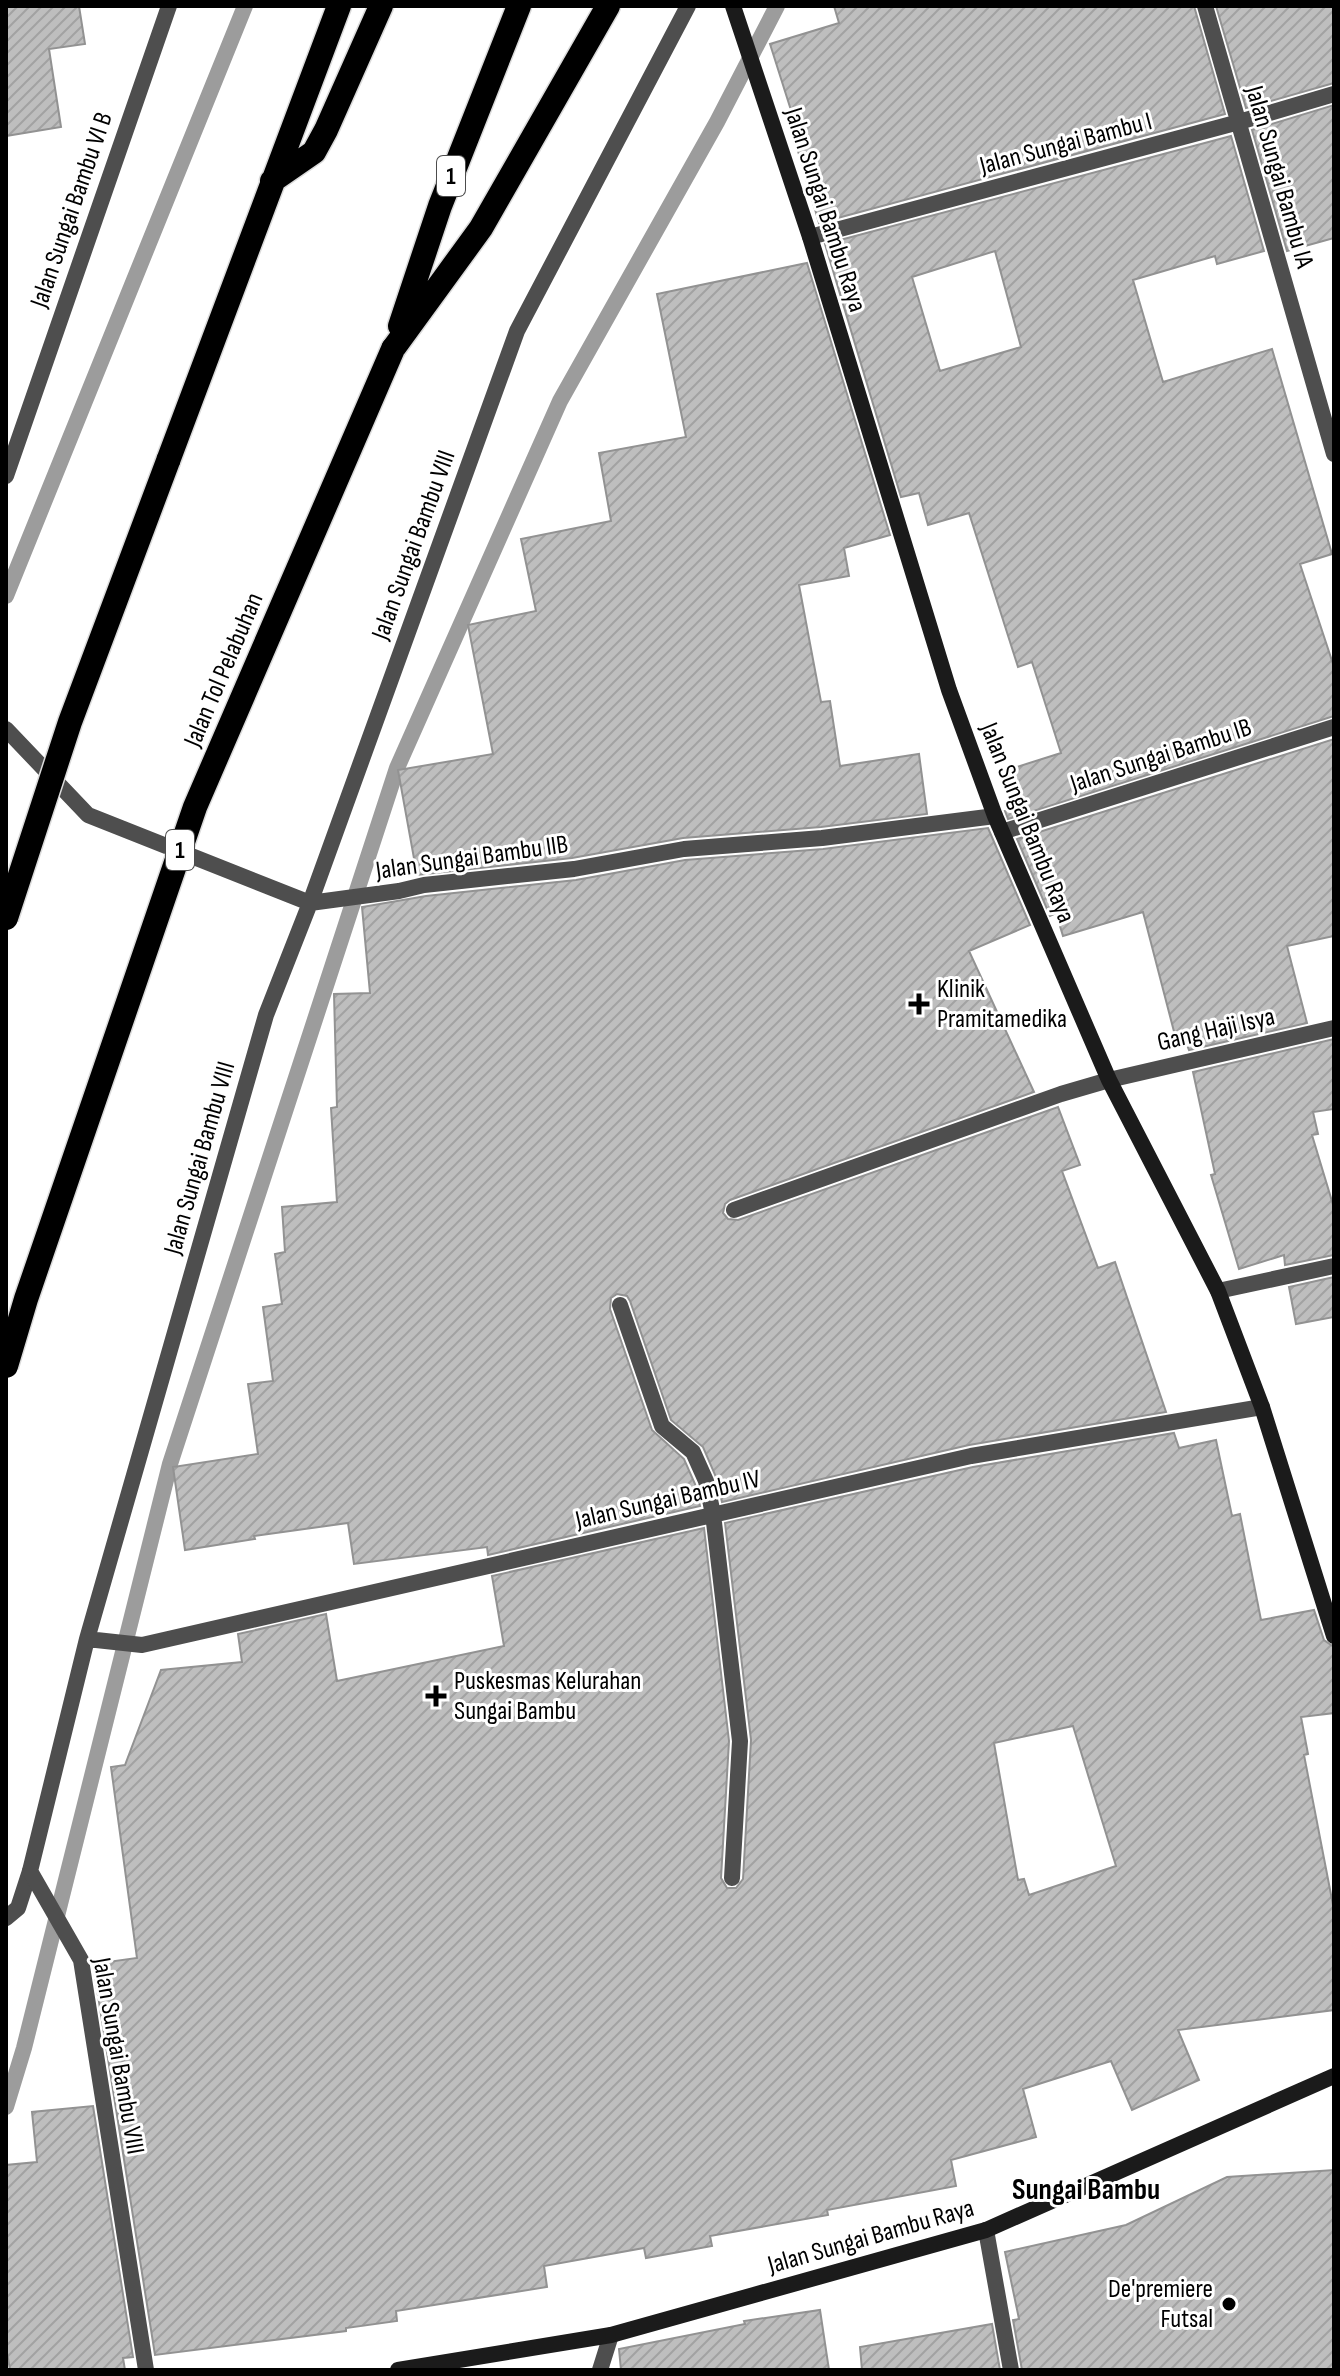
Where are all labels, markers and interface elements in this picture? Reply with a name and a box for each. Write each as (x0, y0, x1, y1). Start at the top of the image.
street label: Jalan Sungai Bambu IA (1238, 81, 1320, 273)
street label: Jalan Sungai Bambu Raya (777, 103, 873, 316)
street label: Jalan Sungai Bambu I (976, 106, 1155, 182)
street label: Jalan Sungai Bambu VI B (24, 108, 120, 313)
road number: 1 (437, 156, 465, 196)
street label: Jalan Sungai Bambu VIII (365, 446, 463, 645)
street label: Jalan Tol Pelabuhan (177, 588, 270, 753)
street label: Jalan Sungai Bambu IB (1066, 712, 1255, 800)
street label: Jalan Sungai Bambu Raya (972, 718, 1081, 928)
street label: Jalan Sungai Bambu IIB (373, 829, 570, 887)
road number: 1 (166, 830, 194, 870)
place label: Klinik Pramitamedika (937, 974, 1067, 1035)
marker: Klinik Pramitamedika (908, 993, 930, 1015)
street label: Gang Haji Isya (1154, 1001, 1278, 1059)
street label: Jalan Sungai Bambu VIII (157, 1058, 242, 1259)
street label: Jalan Sungai Bambu IV (572, 1464, 764, 1537)
place label: Puskesmas Kelurahan Sungai Bambu (454, 1666, 641, 1727)
marker: Puskesmas Kelurahan Sungai Bambu (425, 1685, 447, 1707)
street label: Jalan Sungai Bambu VIII (85, 1954, 151, 2157)
district label: Sungai Bambu (1012, 2172, 1160, 2208)
street label: Jalan Sungai Bambu Raya (763, 2193, 978, 2282)
place label: De'premiere Futsal (1108, 2274, 1213, 2335)
marker: De'premiere Futsal (1220, 2295, 1238, 2313)

